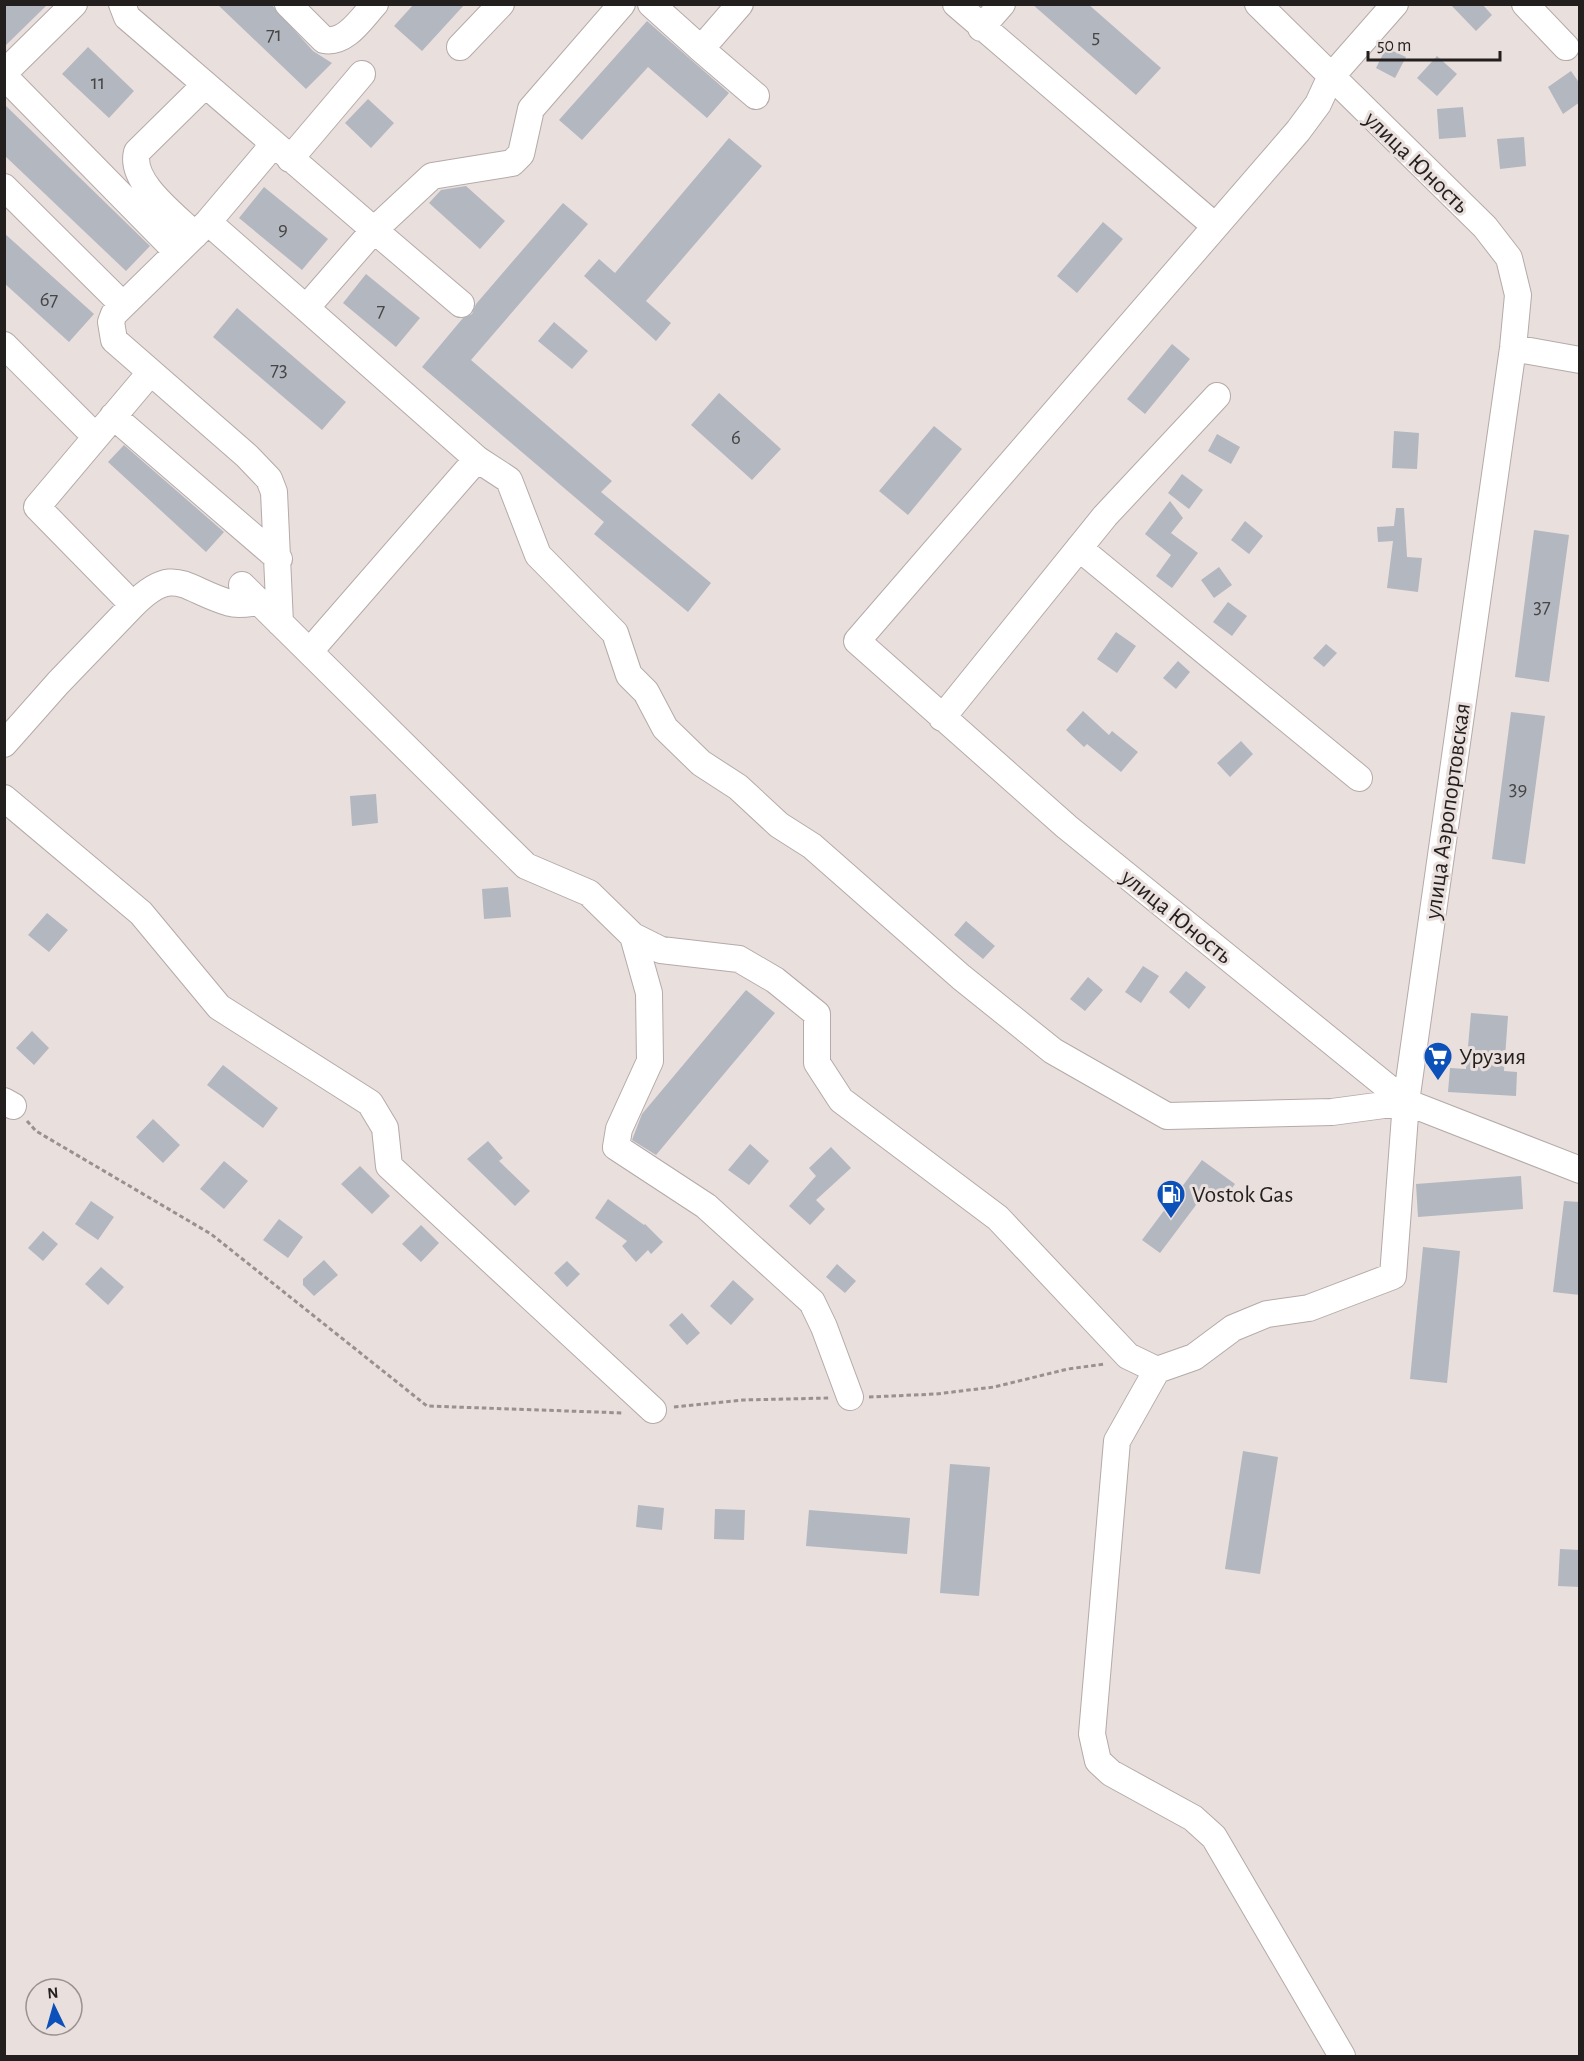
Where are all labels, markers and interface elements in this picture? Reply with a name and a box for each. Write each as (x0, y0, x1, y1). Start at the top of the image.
house number: 71 (266, 24, 282, 45)
scale bar (1368, 24, 1500, 62)
house number: 5 (1092, 26, 1100, 47)
text: 50 m (1377, 37, 1411, 55)
house number: 11 (91, 72, 105, 93)
street label: улица Юность (1359, 106, 1473, 218)
house number: 9 (278, 218, 288, 239)
house number: 67 (40, 289, 59, 310)
house number: 7 (377, 300, 386, 321)
house number: 73 (270, 359, 288, 380)
house number: 6 (731, 427, 741, 448)
house number: 37 (1533, 596, 1551, 617)
street label: улица Аэропортовская (1421, 701, 1475, 922)
house number: 39 (1509, 778, 1527, 799)
street label: улица Юность (1116, 864, 1236, 969)
supermarket icon: Урузия (1422, 1040, 1454, 1082)
place label: Урузия (1459, 1045, 1526, 1069)
fuel station icon: Vostok Gas (1155, 1178, 1187, 1220)
place label: Vostok Gas (1192, 1183, 1293, 1207)
north arrow (24, 1977, 84, 2037)
text: N (47, 1985, 59, 2002)

